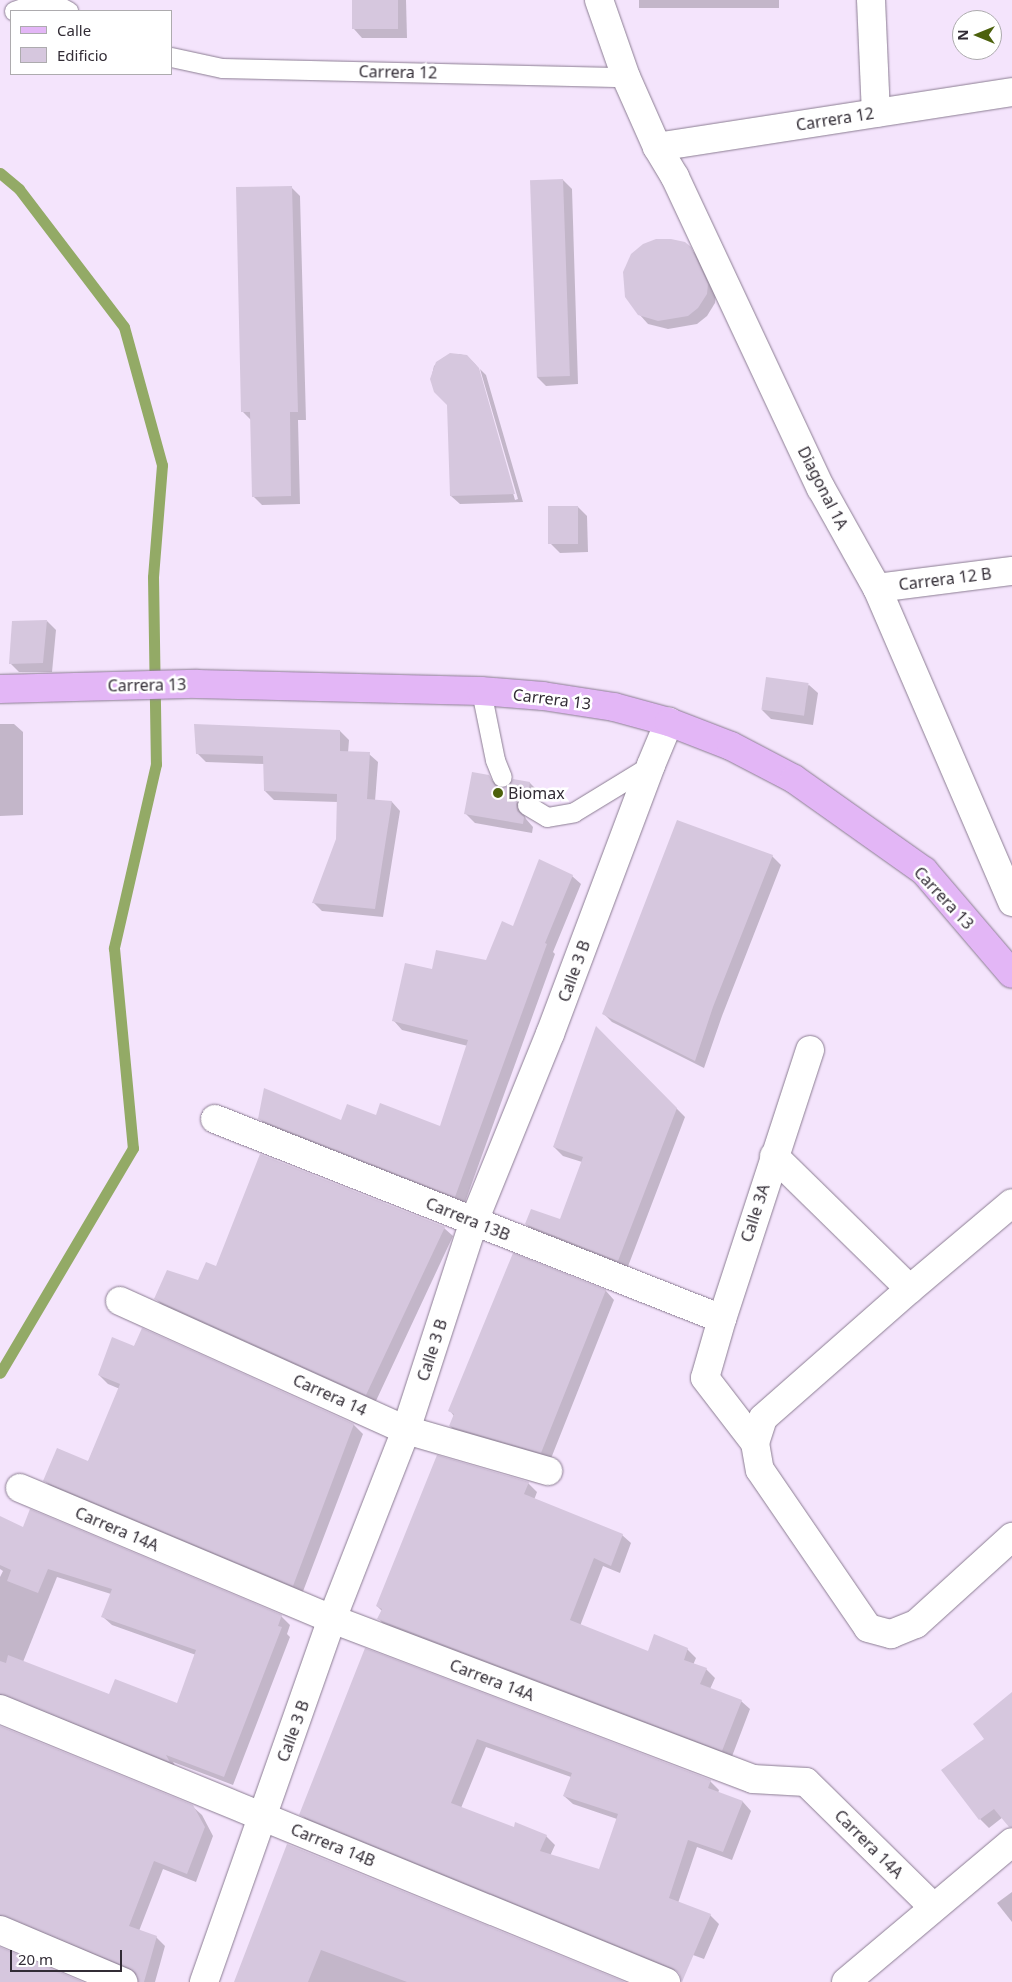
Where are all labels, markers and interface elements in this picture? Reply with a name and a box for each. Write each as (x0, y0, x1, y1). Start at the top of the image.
legend (10, 10, 172, 75)
north arrow (952, 10, 1002, 60)
text: Calle (57, 20, 91, 40)
text: N (953, 29, 972, 41)
text: Edificio (57, 45, 108, 65)
street label: Carrera 12 (358, 62, 438, 82)
street label: Carrera 12 (795, 103, 875, 135)
street label: Diagonal 1A (794, 443, 852, 533)
street label: Carrera 12 B (898, 564, 992, 594)
street label: Carrera 13 (107, 675, 187, 695)
street label: Carrera 13 (512, 685, 592, 713)
place label: Biomax (508, 783, 565, 803)
marker: Biomax (492, 787, 504, 799)
street label: Carrera 13 (910, 863, 978, 933)
street label: Calle 3 B (554, 938, 594, 1004)
street label: Calle 3A (737, 1182, 773, 1244)
street label: Carrera 13B (423, 1193, 513, 1245)
street label: Calle 3 B (413, 1316, 451, 1384)
street label: Carrera 14 (290, 1370, 370, 1420)
street label: Carrera 14A (72, 1503, 162, 1555)
street label: Carrera 14A (447, 1655, 537, 1705)
street label: Calle 3 B (273, 1698, 313, 1764)
street label: Carrera 14A (831, 1806, 907, 1882)
street label: Carrera 14B (288, 1819, 378, 1871)
scale bar (12, 1940, 125, 1972)
text: 20 m (18, 1949, 53, 1969)

